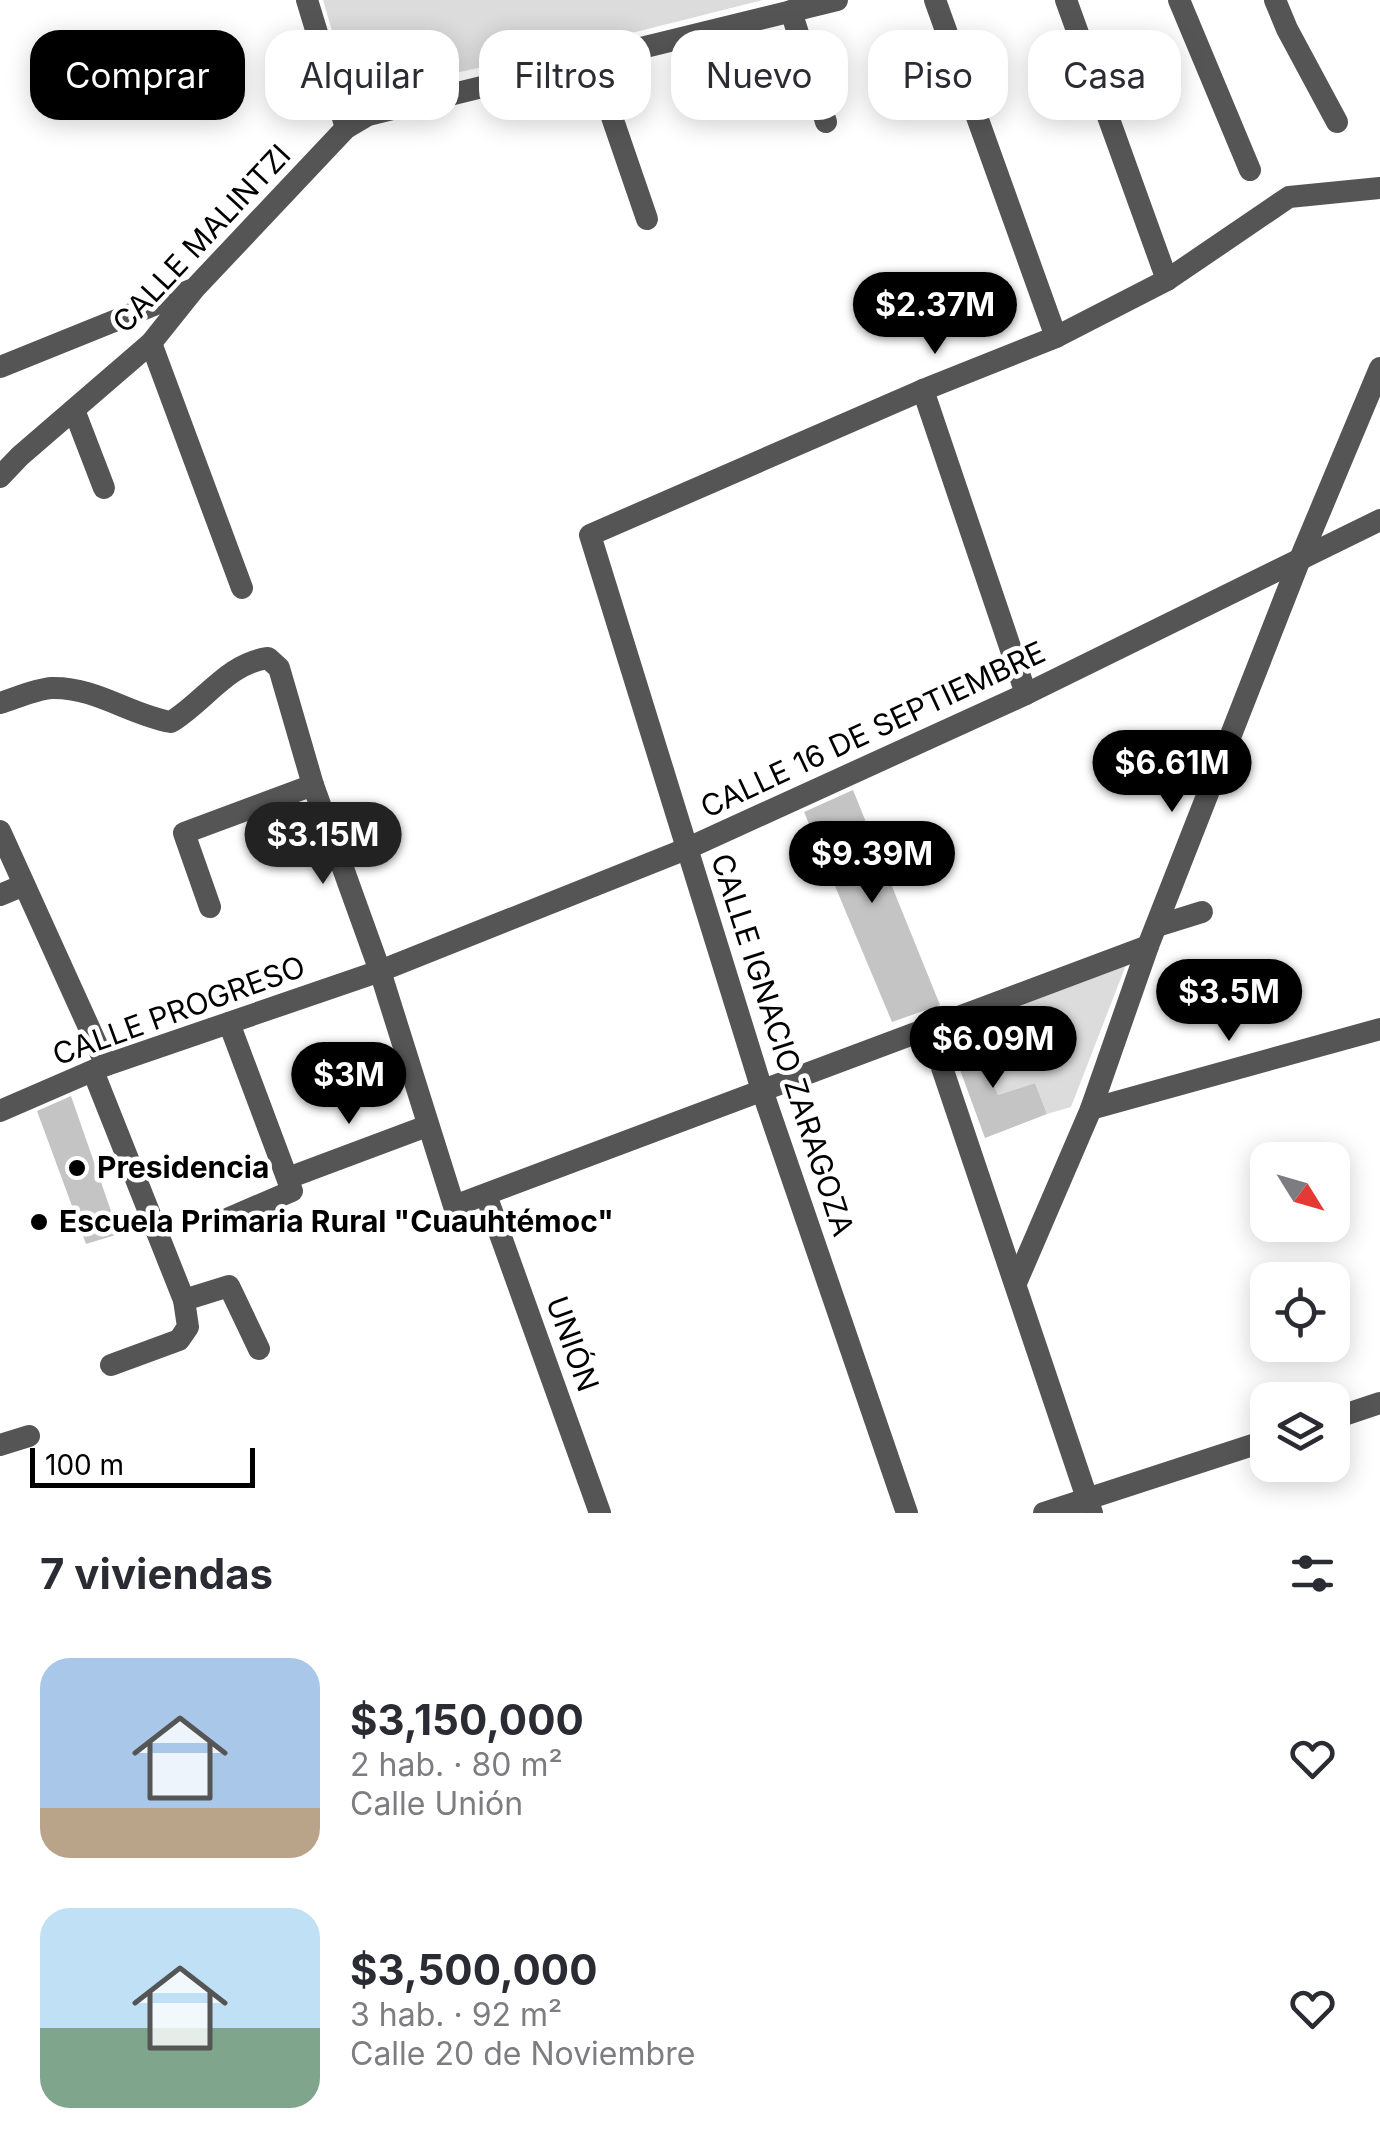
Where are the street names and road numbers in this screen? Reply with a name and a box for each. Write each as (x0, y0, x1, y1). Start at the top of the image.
street label: CALLE MALINTZI (105, 137, 298, 340)
street label: CALLE 16 DE SEPTIEMBRE (695, 633, 1050, 825)
street label: CALLE IGNACIO ZARAGOZA (704, 849, 862, 1240)
street label: CALLE PROGRESO (48, 948, 310, 1072)
street label: UNIÓN (539, 1291, 607, 1396)

